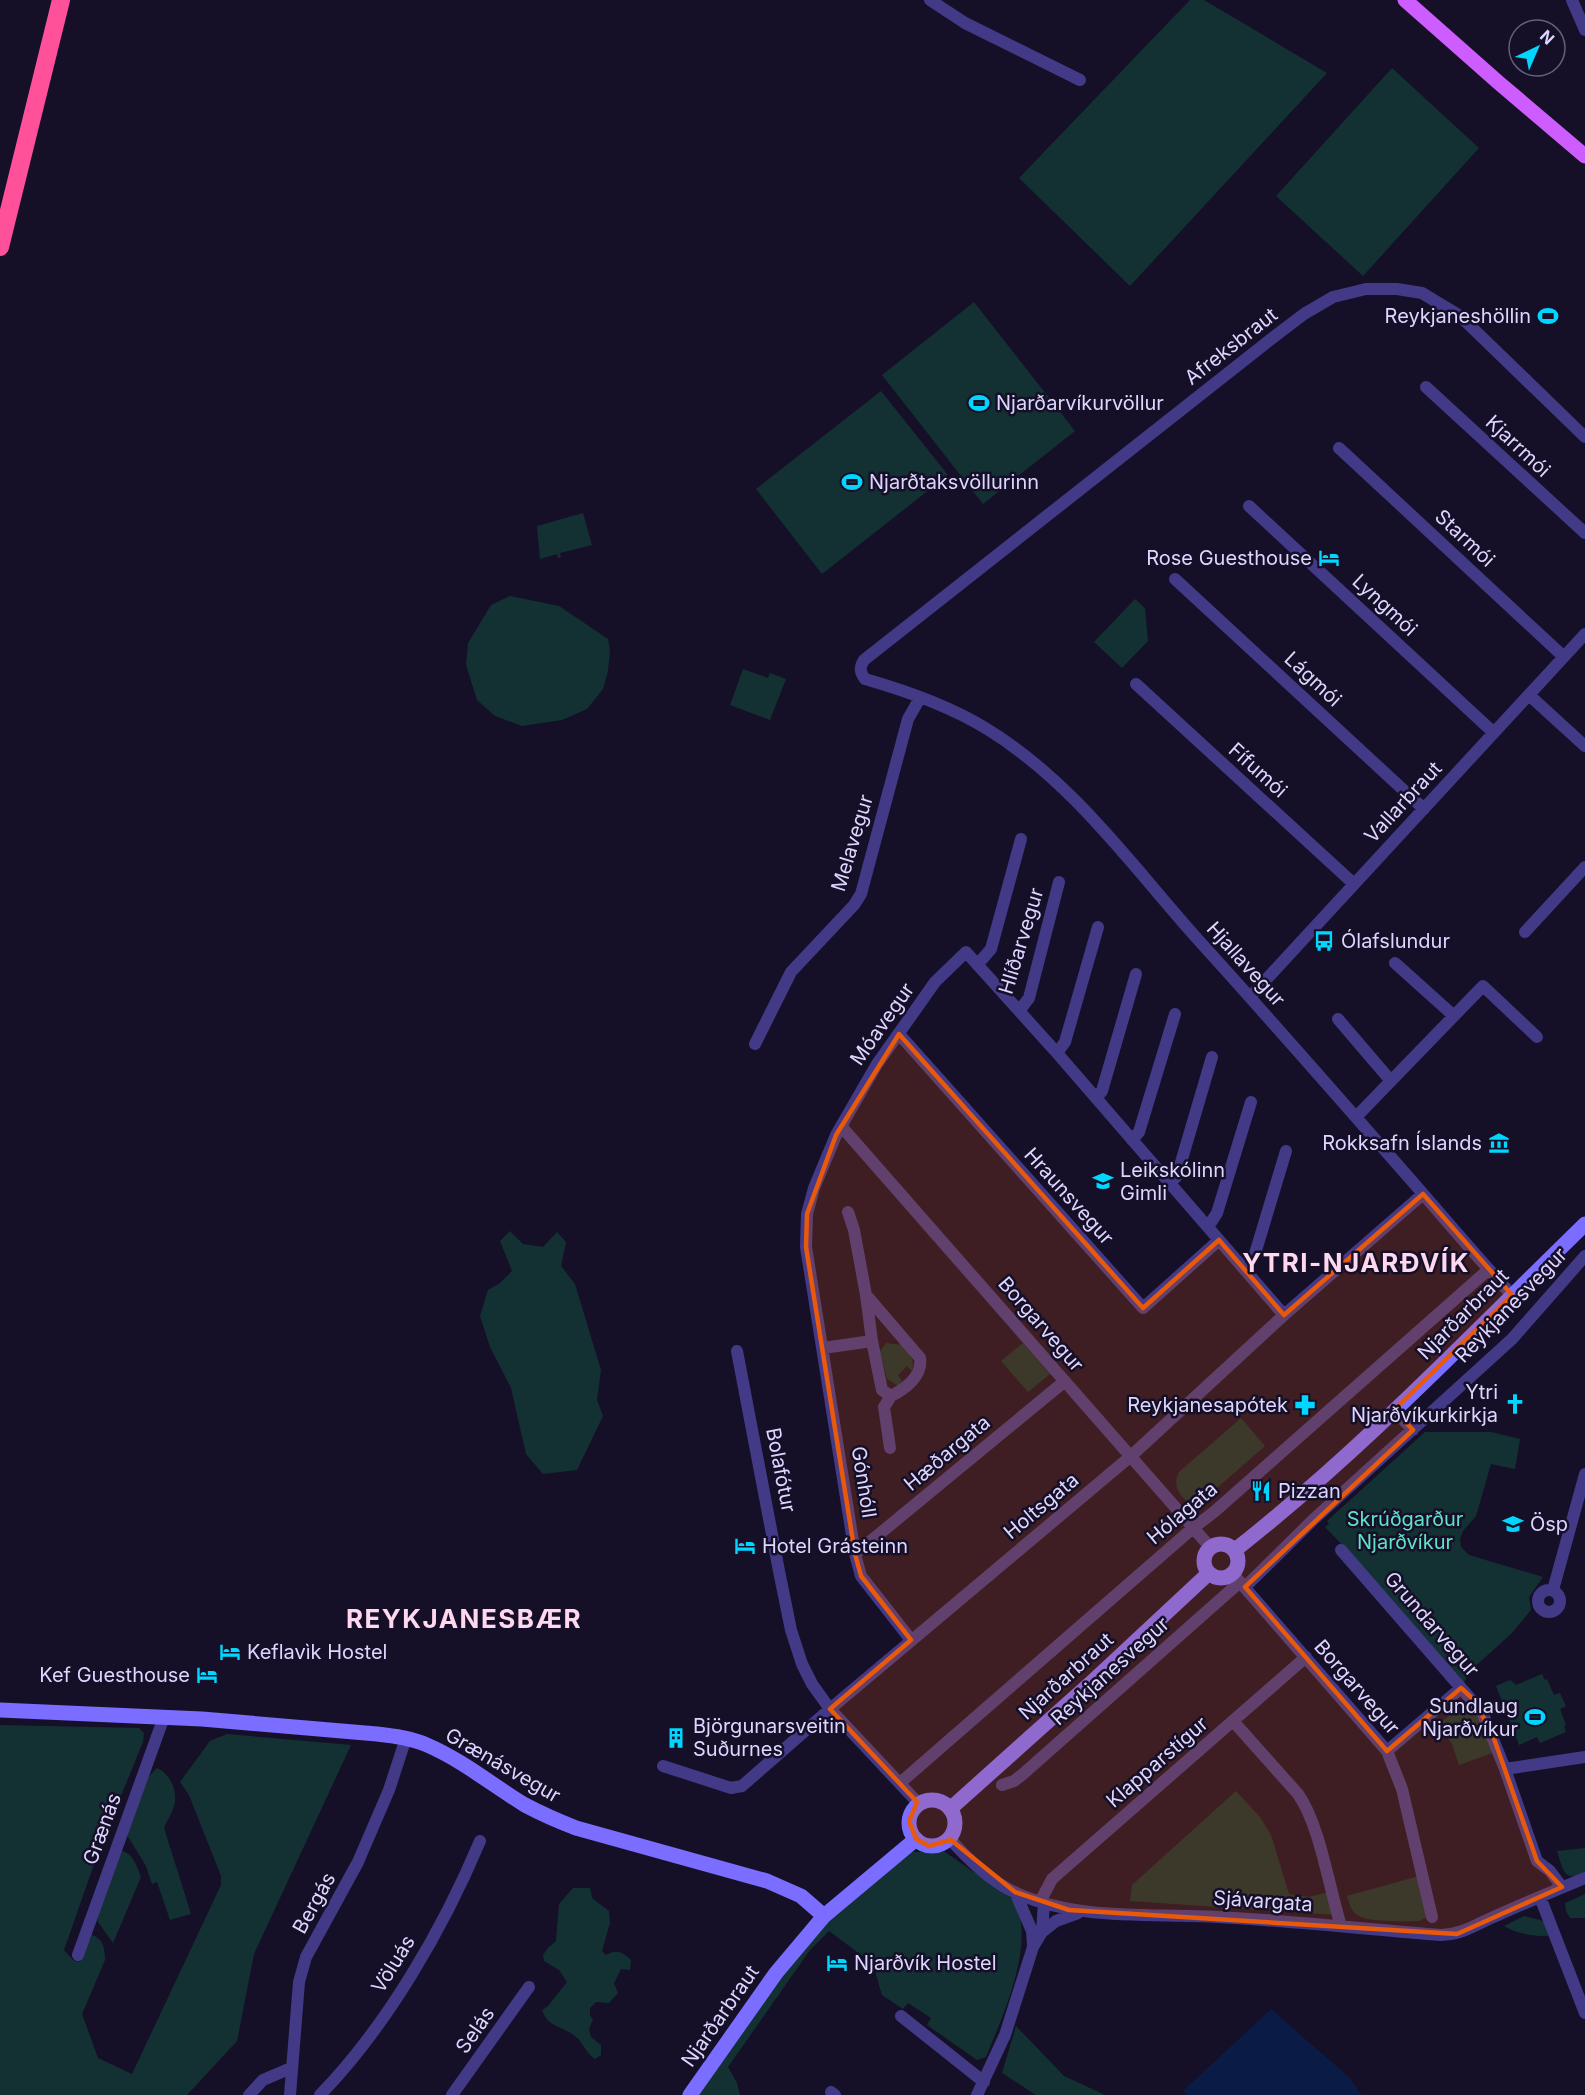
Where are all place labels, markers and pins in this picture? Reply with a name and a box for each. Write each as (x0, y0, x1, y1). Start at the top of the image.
place label: Reykjaneshöllin (1385, 304, 1531, 328)
sports icon: Reykjaneshöllin (1536, 304, 1560, 328)
sports icon: Njarðarvíkurvöllur (967, 391, 991, 415)
place label: Njarðarvíkurvöllur (996, 391, 1164, 415)
sports icon: Njarðtaksvöllurinn (840, 470, 864, 494)
place label: Njarðtaksvöllurinn (869, 470, 1039, 494)
place label: Rose Guesthouse (1146, 546, 1312, 570)
hotel icon: Rose Guesthouse (1317, 546, 1341, 570)
place label: Ólafslundur (1341, 928, 1450, 953)
bus stop icon: Ólafslundur (1312, 929, 1336, 953)
place label: Rokksafn Íslands (1322, 1130, 1482, 1155)
museum icon: Rokksafn Íslands (1487, 1131, 1511, 1155)
place label: Leikskólinn Gimli (1120, 1158, 1225, 1205)
school or university icon: Leikskólinn Gimli (1091, 1169, 1115, 1193)
place label: Ytri Njarðvíkurkirkja (1351, 1380, 1498, 1427)
church icon: Ytri Njarðvíkurkirkja (1503, 1392, 1527, 1416)
place label: Reykjanesapótek (1127, 1393, 1288, 1417)
pharmacy icon: Reykjanesapótek (1293, 1393, 1317, 1417)
restaurant icon: Pizzan (1249, 1479, 1273, 1503)
place label: Pizzan (1278, 1479, 1341, 1503)
school or university icon: Ösp (1501, 1512, 1525, 1536)
place label: Ösp (1530, 1512, 1568, 1536)
hotel icon: Hotel Grásteinn (733, 1534, 757, 1558)
place label: Hotel Grásteinn (762, 1534, 908, 1558)
hotel icon: Keflavìk Hostel (218, 1640, 242, 1664)
place label: Keflavìk Hostel (247, 1640, 387, 1664)
place label: Kef Guesthouse (39, 1663, 190, 1687)
hotel icon: Kef Guesthouse (195, 1663, 219, 1687)
place label: Sundlaug Njarðvíkur (1422, 1694, 1518, 1741)
sports icon: Sundlaug Njarðvíkur (1523, 1705, 1547, 1729)
place label: Björgunarsveitin Suðurnes (693, 1714, 846, 1761)
building icon: Björgunarsveitin Suðurnes (664, 1726, 688, 1750)
hotel icon: Njarðvík Hostel (825, 1951, 849, 1975)
place label: Njarðvík Hostel (854, 1951, 997, 1975)

